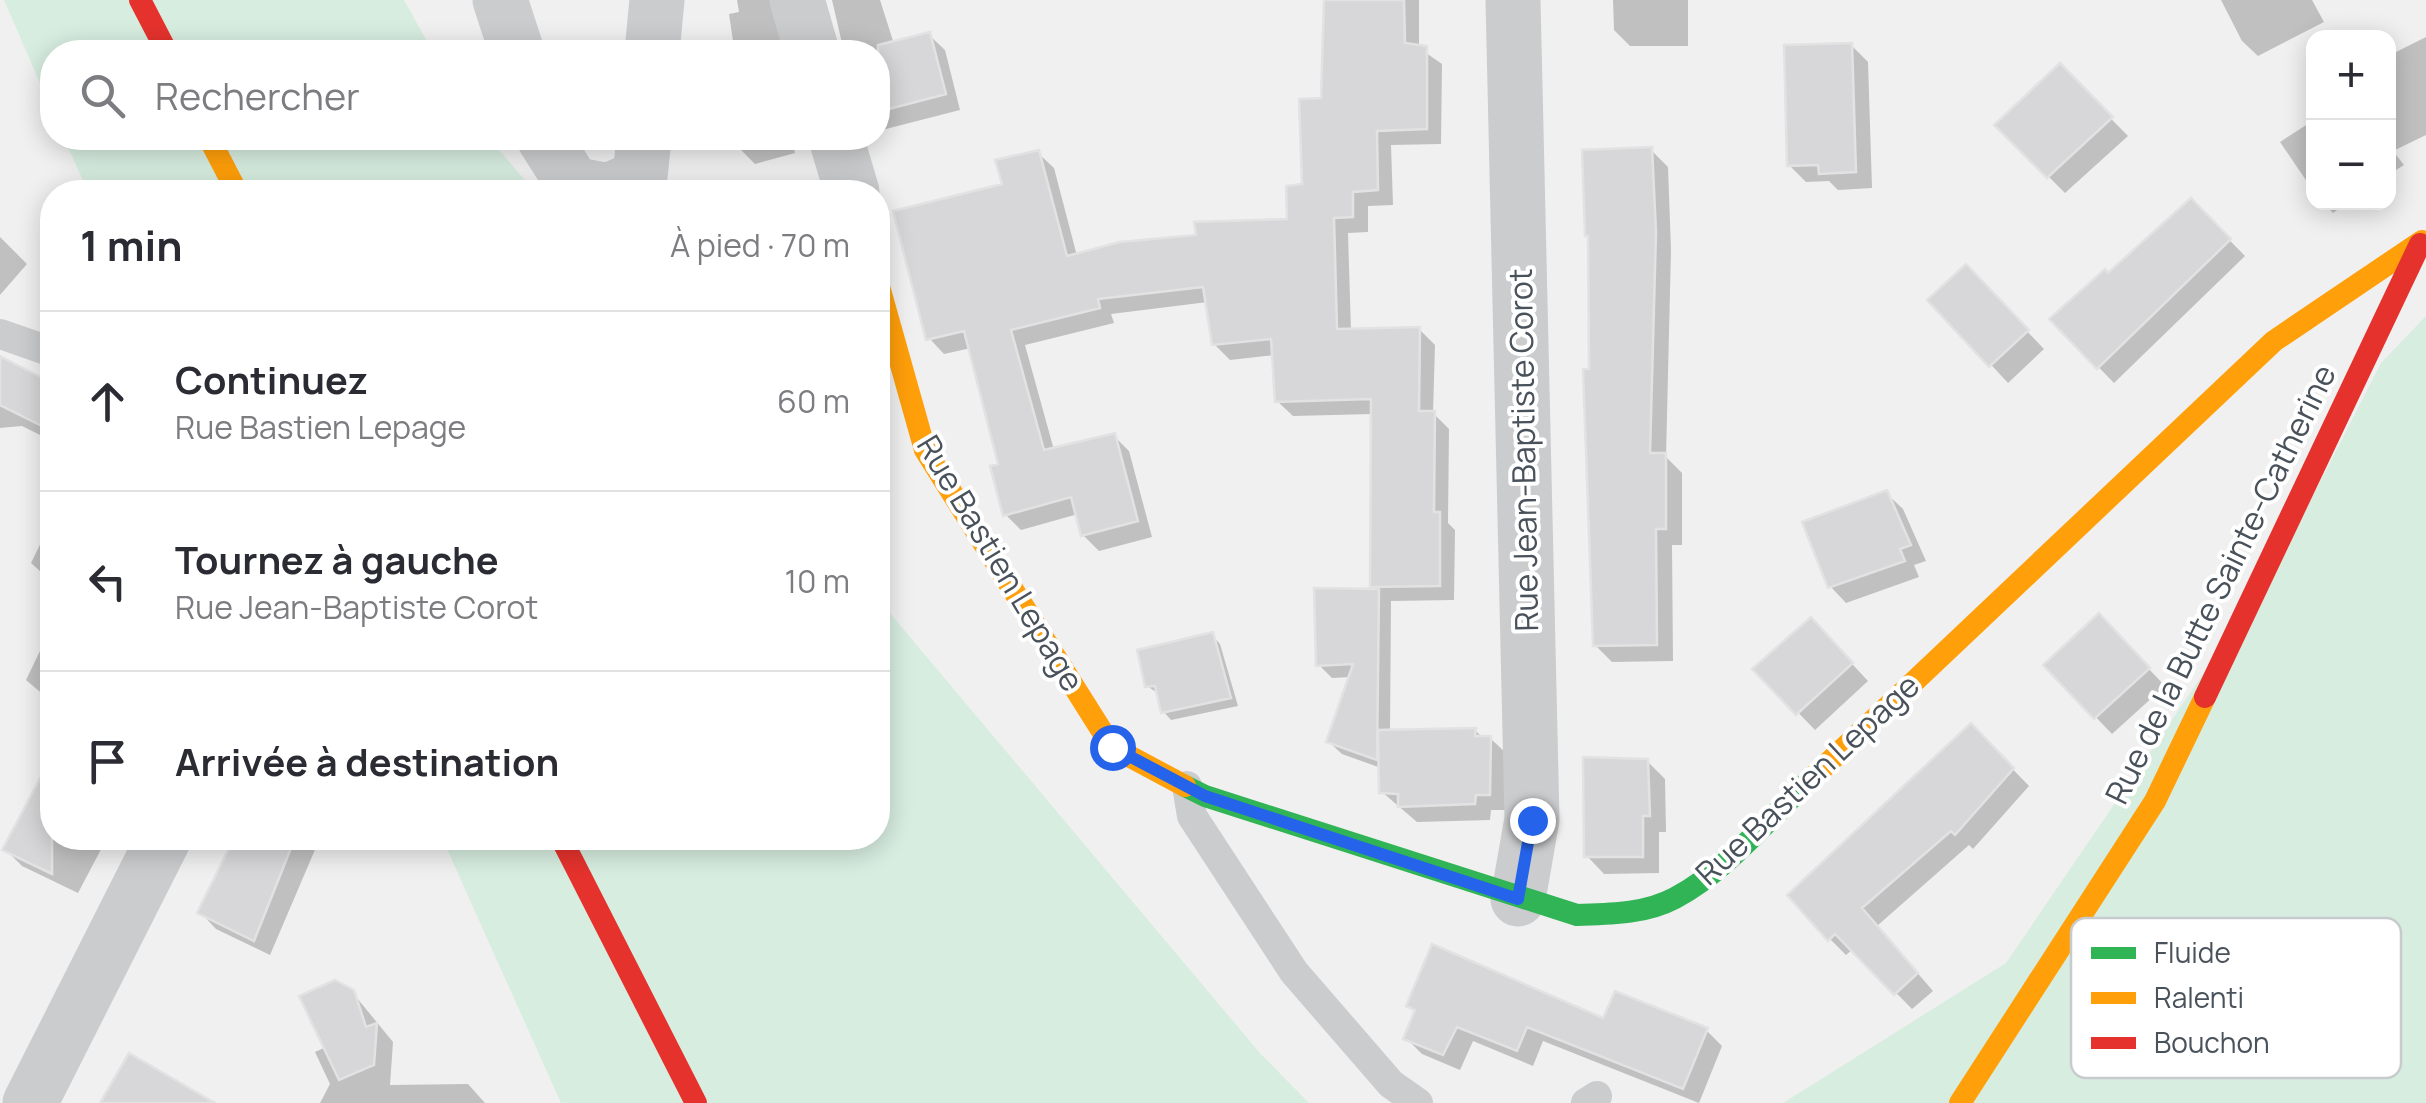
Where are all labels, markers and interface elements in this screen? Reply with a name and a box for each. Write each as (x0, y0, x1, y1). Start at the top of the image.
map controls (2306, 30, 2396, 210)
button: + (2306, 30, 2396, 120)
search box (40, 40, 890, 150)
icon: search (75, 68, 130, 123)
text: Rechercher (155, 69, 360, 121)
button: − (2306, 120, 2396, 210)
text: 1 min (80, 216, 183, 274)
text: À pied · 70 m (670, 223, 850, 267)
street label: Rue Jean-Baptiste Corot (1498, 268, 1548, 632)
text: Continuez (175, 353, 368, 405)
street label: Rue de la Butte Sainte-Catherine (2094, 357, 2346, 811)
icon: ahead (80, 374, 135, 429)
text: 60 m (777, 379, 850, 423)
text: Rue Bastien Lepage (175, 405, 466, 449)
street label: Rue Bastien Lepage (907, 427, 1095, 699)
text: Tournez à gauche (175, 533, 499, 585)
icon: left (80, 554, 135, 609)
text: 10 m (784, 559, 850, 603)
text: Rue Jean-Baptiste Corot (175, 585, 538, 629)
street label: Rue Bastien Lepage (1685, 664, 1929, 894)
route start (1090, 725, 1136, 771)
icon: arrive (80, 734, 135, 789)
text: Arrivée à destination (175, 735, 559, 787)
route end (1510, 798, 1556, 844)
legend (2071, 918, 2401, 1078)
text: Fluide (2154, 933, 2231, 971)
text: Ralenti (2154, 978, 2244, 1016)
text: Bouchon (2154, 1023, 2270, 1061)

